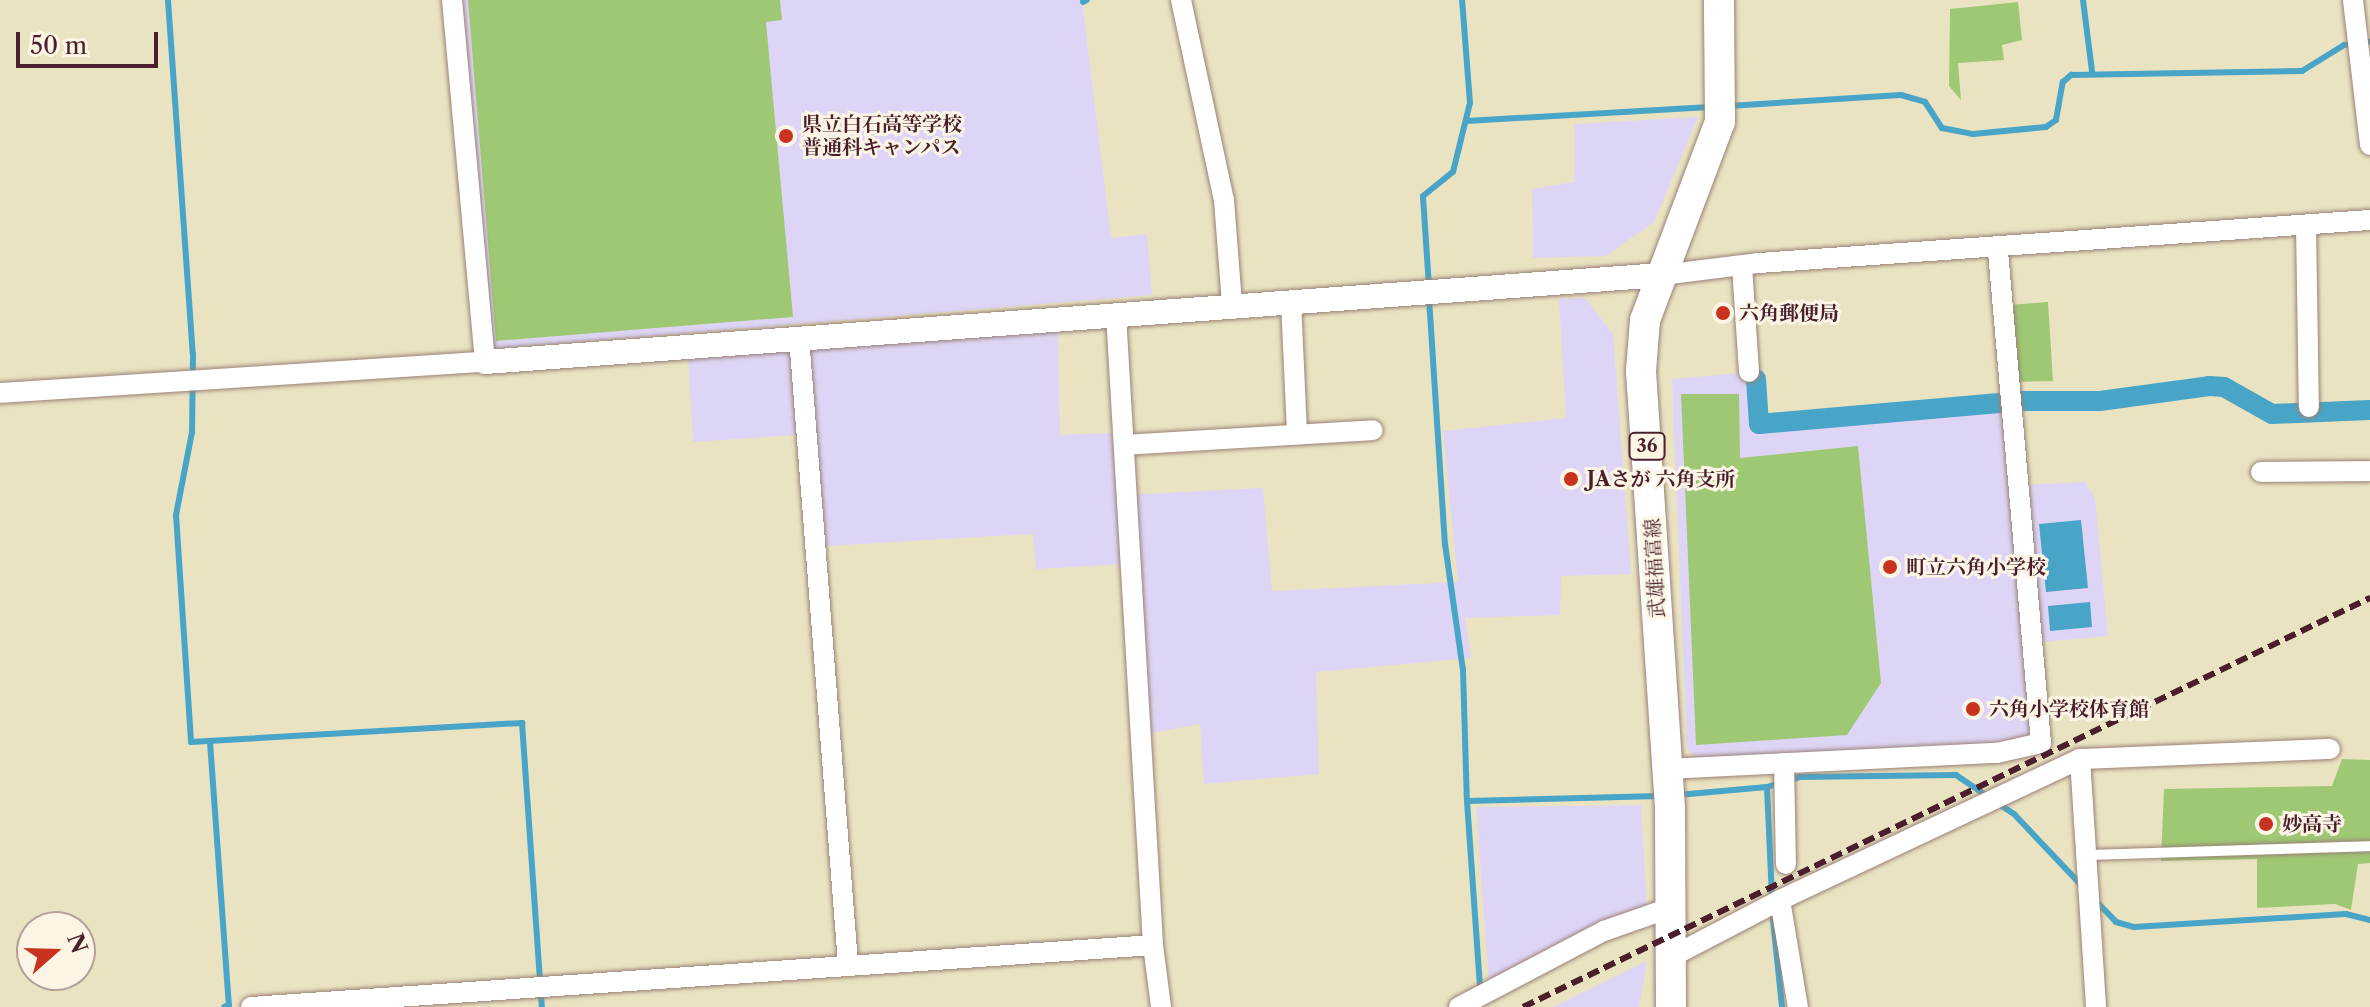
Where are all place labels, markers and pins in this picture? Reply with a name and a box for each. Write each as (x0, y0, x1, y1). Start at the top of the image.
place label: 県立白石高等学校 普通科キャンパス (802, 112, 962, 159)
marker: 県立白石高等学校 普通科キャンパス (777, 127, 795, 145)
place label: 六角郵便局 (1739, 301, 1839, 325)
marker: 六角郵便局 (1714, 304, 1732, 322)
place label: JAさが 六角支所 (1587, 467, 1735, 491)
marker: JAさが 六角支所 (1562, 470, 1580, 488)
place label: 町立六角小学校 (1906, 555, 2046, 579)
marker: 町立六角小学校 (1881, 558, 1899, 576)
place label: 六角小学校体育館 (1989, 697, 2149, 721)
marker: 六角小学校体育館 (1964, 700, 1982, 718)
place label: 妙高寺 (2282, 812, 2342, 836)
marker: 妙高寺 (2257, 815, 2275, 833)

